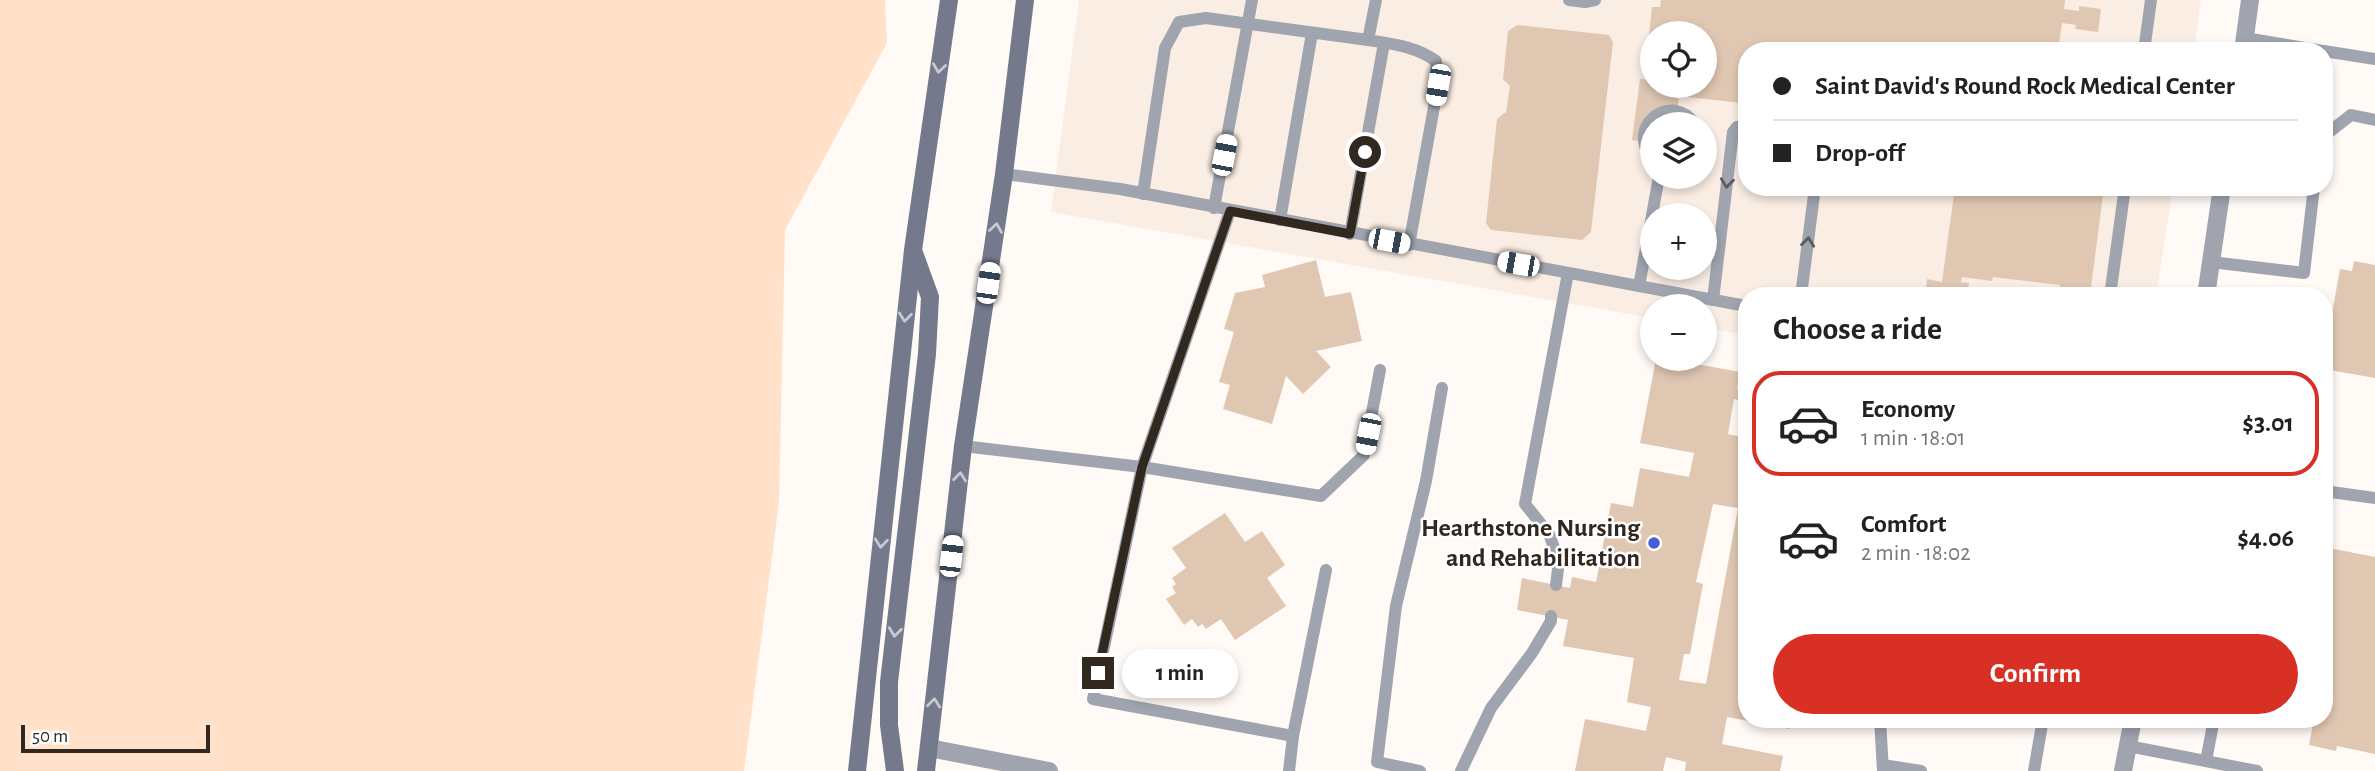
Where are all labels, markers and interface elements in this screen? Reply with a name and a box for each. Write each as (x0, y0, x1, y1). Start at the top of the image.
map controls (1640, 21, 1717, 371)
button: locate (1640, 21, 1717, 98)
one-way arrow (932, 62, 947, 73)
car (1425, 62, 1452, 108)
text: Saint David's Round Rock Medical Center (1815, 73, 2235, 99)
button: layers (1640, 112, 1717, 189)
car (1210, 132, 1239, 178)
route start (1349, 136, 1381, 168)
text: Drop-off (1815, 140, 1904, 166)
one-way arrow (1719, 178, 1734, 189)
button: + (1640, 203, 1717, 280)
one-way arrow (988, 222, 1003, 234)
car (1367, 227, 1412, 255)
one-way arrow (1800, 236, 1815, 247)
car (1496, 250, 1541, 278)
car (975, 261, 1002, 305)
button: − (1640, 294, 1717, 371)
one-way arrow (898, 311, 913, 323)
text: Choose a ride (1773, 313, 1942, 345)
icon: car (1777, 392, 1840, 455)
text: Economy (1861, 396, 1955, 422)
text: $3.01 (2242, 410, 2294, 436)
car (1354, 411, 1383, 457)
text: 1 min · 18:01 (1861, 427, 1966, 450)
one-way arrow (952, 471, 967, 483)
icon: car (1777, 507, 1840, 570)
text: Comfort (1861, 511, 1946, 537)
place label: Hearthstone Nursing and Rehabilitation (1421, 515, 1641, 571)
text: $4.06 (2237, 525, 2294, 551)
car (939, 534, 964, 578)
marker: Hearthstone Nursing and Rehabilitation (1646, 535, 1662, 551)
one-way arrow (874, 538, 889, 549)
text: 2 min · 18:02 (1861, 542, 1971, 565)
one-way arrow (887, 626, 902, 638)
button: Confirm (1773, 634, 2298, 714)
callout: 1 min (1122, 648, 1238, 698)
route end (1082, 657, 1114, 689)
text: 1 min (1156, 662, 1204, 685)
one-way arrow (926, 697, 941, 709)
scale bar (21, 722, 210, 754)
text: 50 m (32, 727, 68, 746)

